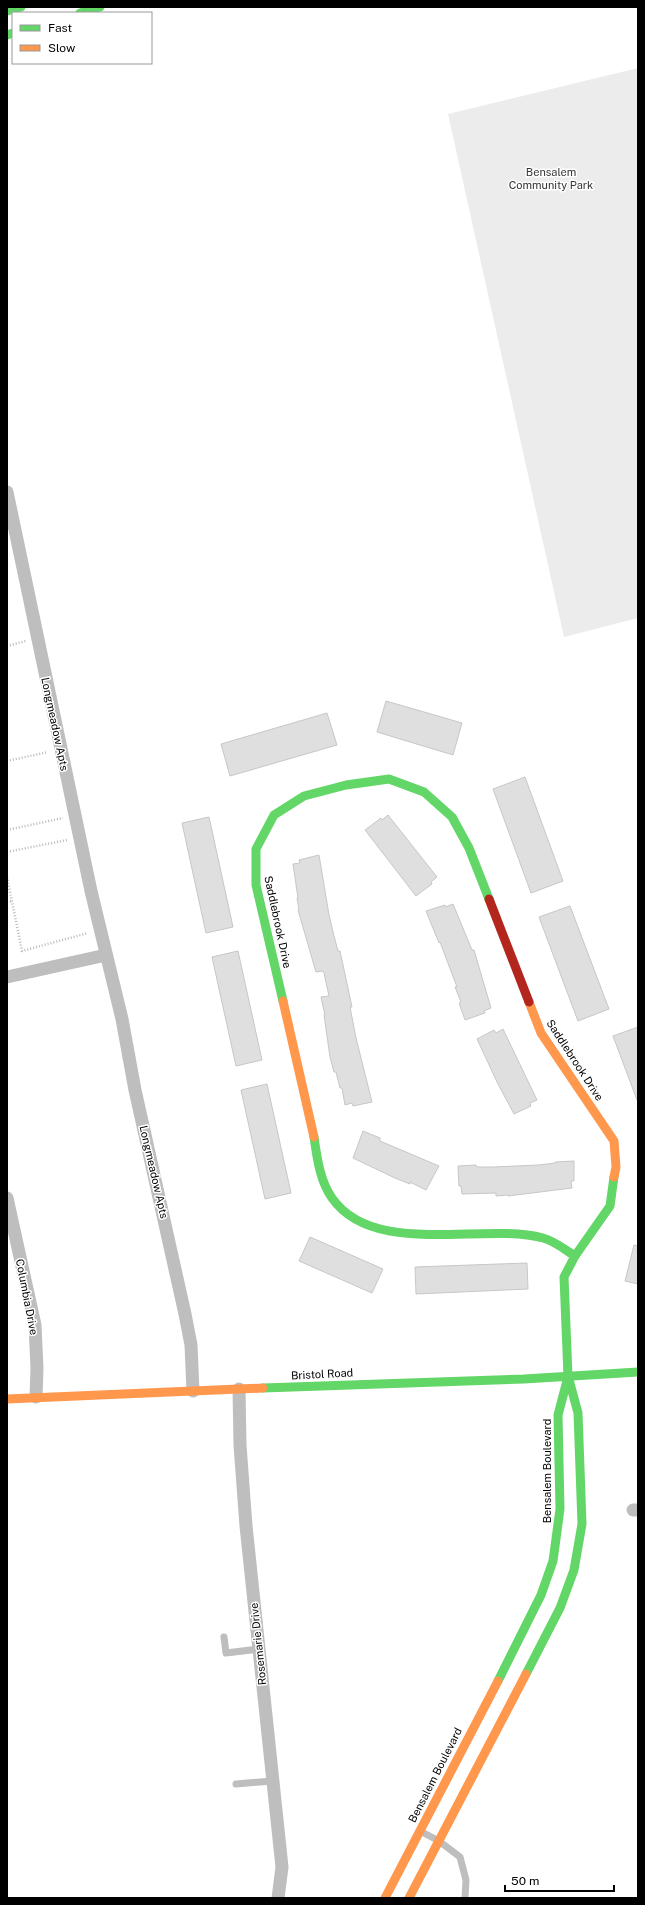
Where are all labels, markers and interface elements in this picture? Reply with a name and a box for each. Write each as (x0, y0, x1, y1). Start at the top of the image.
legend (12, 12, 152, 64)
text: Fast (48, 21, 73, 35)
text: Slow (48, 41, 76, 55)
park label: Bensalem Community Park (509, 166, 593, 191)
street label: Longmeadow Apts (39, 676, 71, 772)
street label: Saddlebrook Drive (262, 875, 294, 969)
street label: Saddlebrook Drive (544, 1017, 606, 1103)
street label: Longmeadow Apts (137, 1124, 171, 1220)
street label: Columbia Drive (14, 1258, 40, 1336)
street label: Bristol Road (291, 1366, 353, 1382)
street label: Bensalem Boulevard (541, 1419, 553, 1523)
street label: Rosemarie Drive (248, 1602, 268, 1686)
street label: Bensalem Boulevard (406, 1726, 464, 1824)
scale bar (505, 1867, 614, 1893)
text: 50 m (511, 1874, 539, 1888)

